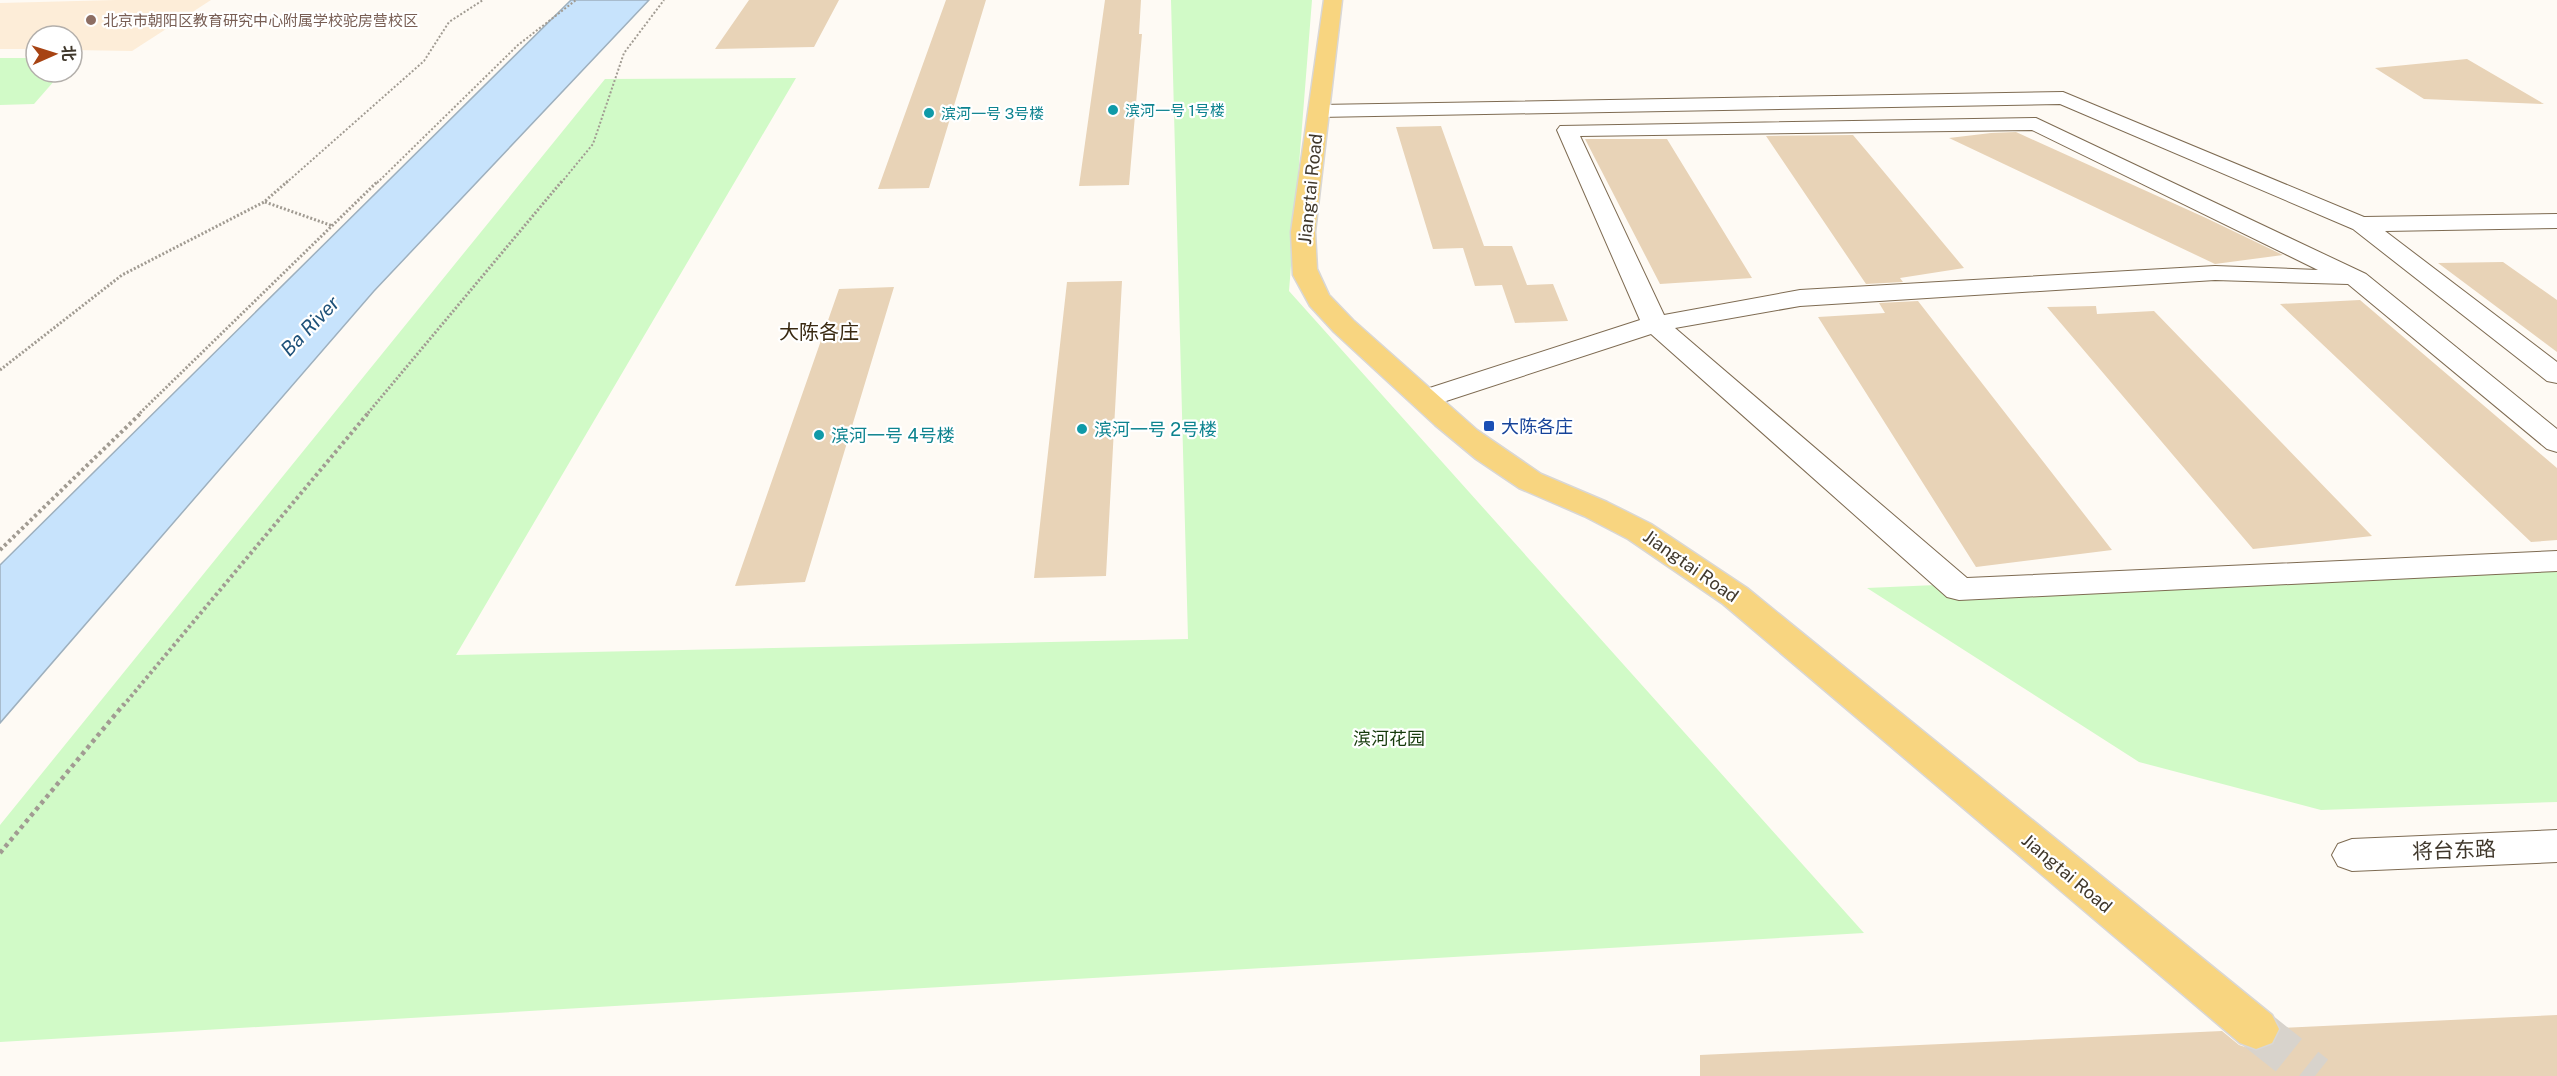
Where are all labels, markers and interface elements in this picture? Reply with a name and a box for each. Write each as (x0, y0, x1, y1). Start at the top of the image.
place label: 北京市朝阳区教育研究中心附属学校驼房营校区 (103, 12, 418, 29)
marker: 北京市朝阳区教育研究中心附属学校驼房营校区 (84, 13, 98, 27)
north arrow (24, 24, 84, 84)
text: 北 (59, 45, 78, 62)
place label: 滨河一号 1号楼 (1125, 102, 1225, 119)
marker: 滨河一号 1号楼 (1106, 103, 1120, 117)
place label: 滨河一号 3号楼 (941, 105, 1044, 122)
marker: 滨河一号 3号楼 (922, 106, 936, 120)
street label: Jiangtai Road (1294, 132, 1326, 246)
water label: Ba River (276, 291, 345, 361)
district label: 大陈各庄 (779, 320, 859, 344)
place label: 大陈各庄 (1501, 416, 1573, 437)
place label: 滨河一号 2号楼 (1094, 419, 1217, 440)
marker: 大陈各庄 (1482, 419, 1496, 433)
marker: 滨河一号 2号楼 (1075, 422, 1089, 436)
place label: 滨河一号 4号楼 (831, 425, 955, 446)
marker: 滨河一号 4号楼 (812, 428, 826, 442)
street label: Jiangtai Road (1639, 525, 1743, 607)
park label: 滨河花园 (1353, 728, 1425, 749)
street label: Jiangtai Road (2018, 829, 2116, 917)
street label: 将台东路 (2412, 836, 2496, 864)

